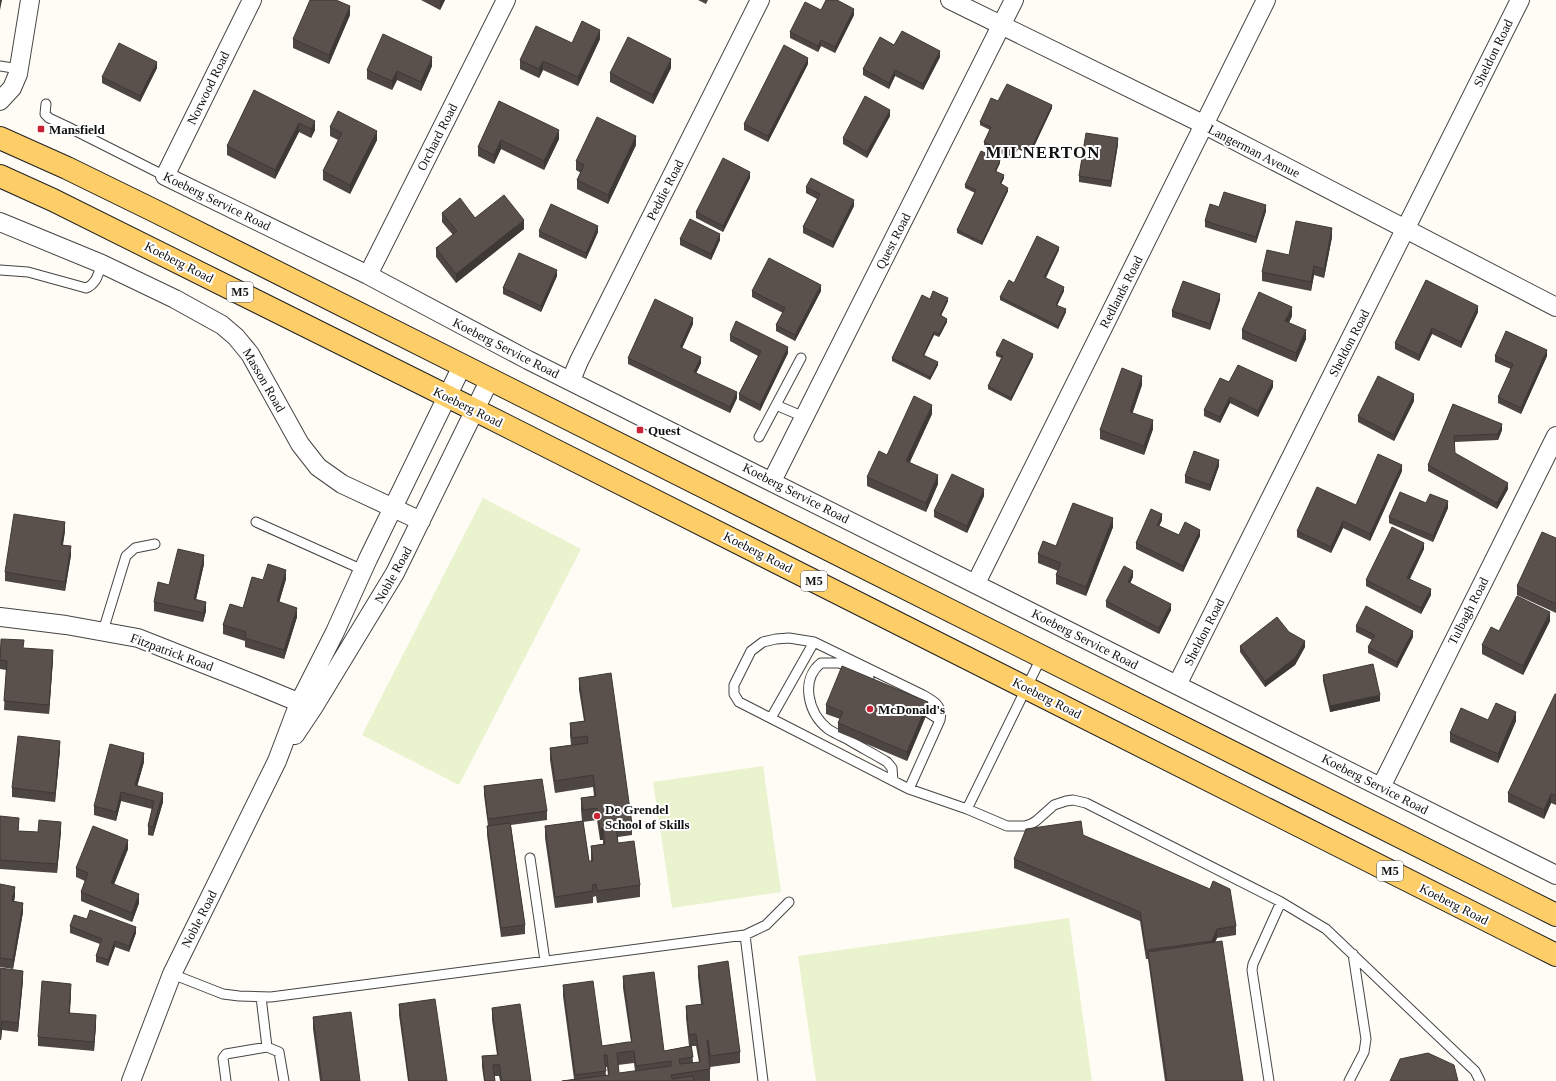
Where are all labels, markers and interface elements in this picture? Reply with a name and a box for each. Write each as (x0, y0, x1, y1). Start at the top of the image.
street label: Sheldon Road (1470, 16, 1516, 89)
street label: Norwood Road (184, 48, 232, 127)
street label: Orchard Road (414, 101, 461, 173)
street label: Langerman Avenue (1206, 121, 1303, 181)
place label: Mansfield (49, 122, 105, 137)
marker: Mansfield (36, 124, 46, 134)
district label: MILNERTON (986, 143, 1100, 162)
street label: Peddie Road (643, 157, 687, 223)
street label: Koeberg Service Road (161, 169, 274, 234)
street label: Quest Road (872, 210, 914, 272)
street label: Koeberg Road (142, 238, 216, 286)
street label: Redlands Road (1096, 253, 1146, 331)
road number: M5 (227, 282, 253, 302)
street label: Sheldon Road (1326, 306, 1373, 379)
street label: Koeberg Service Road (450, 315, 562, 382)
street label: Masson Road (240, 345, 289, 415)
street label: Koeberg Road (431, 384, 506, 430)
place label: Quest (648, 423, 681, 438)
marker: Quest (635, 425, 645, 435)
street label: Koeberg Service Road (740, 460, 852, 527)
street label: Koeberg Road (721, 528, 795, 576)
street label: Noble Road (371, 544, 415, 606)
road number: M5 (801, 571, 827, 591)
street label: Tulbagh Road (1445, 574, 1492, 647)
street label: Sheldon Road (1181, 595, 1228, 668)
street label: Koeberg Service Road (1029, 606, 1141, 673)
street label: Fitzpatrick Road (129, 630, 216, 674)
street label: Koeberg Road (1010, 674, 1084, 722)
place label: McDonald's (878, 702, 945, 717)
marker: McDonald's (865, 704, 875, 714)
street label: Koeberg Service Road (1319, 751, 1431, 818)
place label: De Grendel School of Skills (605, 802, 690, 832)
marker: De Grendel School of Skills (592, 811, 602, 821)
road number: M5 (1377, 861, 1403, 881)
street label: Koeberg Road (1417, 880, 1491, 928)
street label: Noble Road (178, 887, 220, 950)

